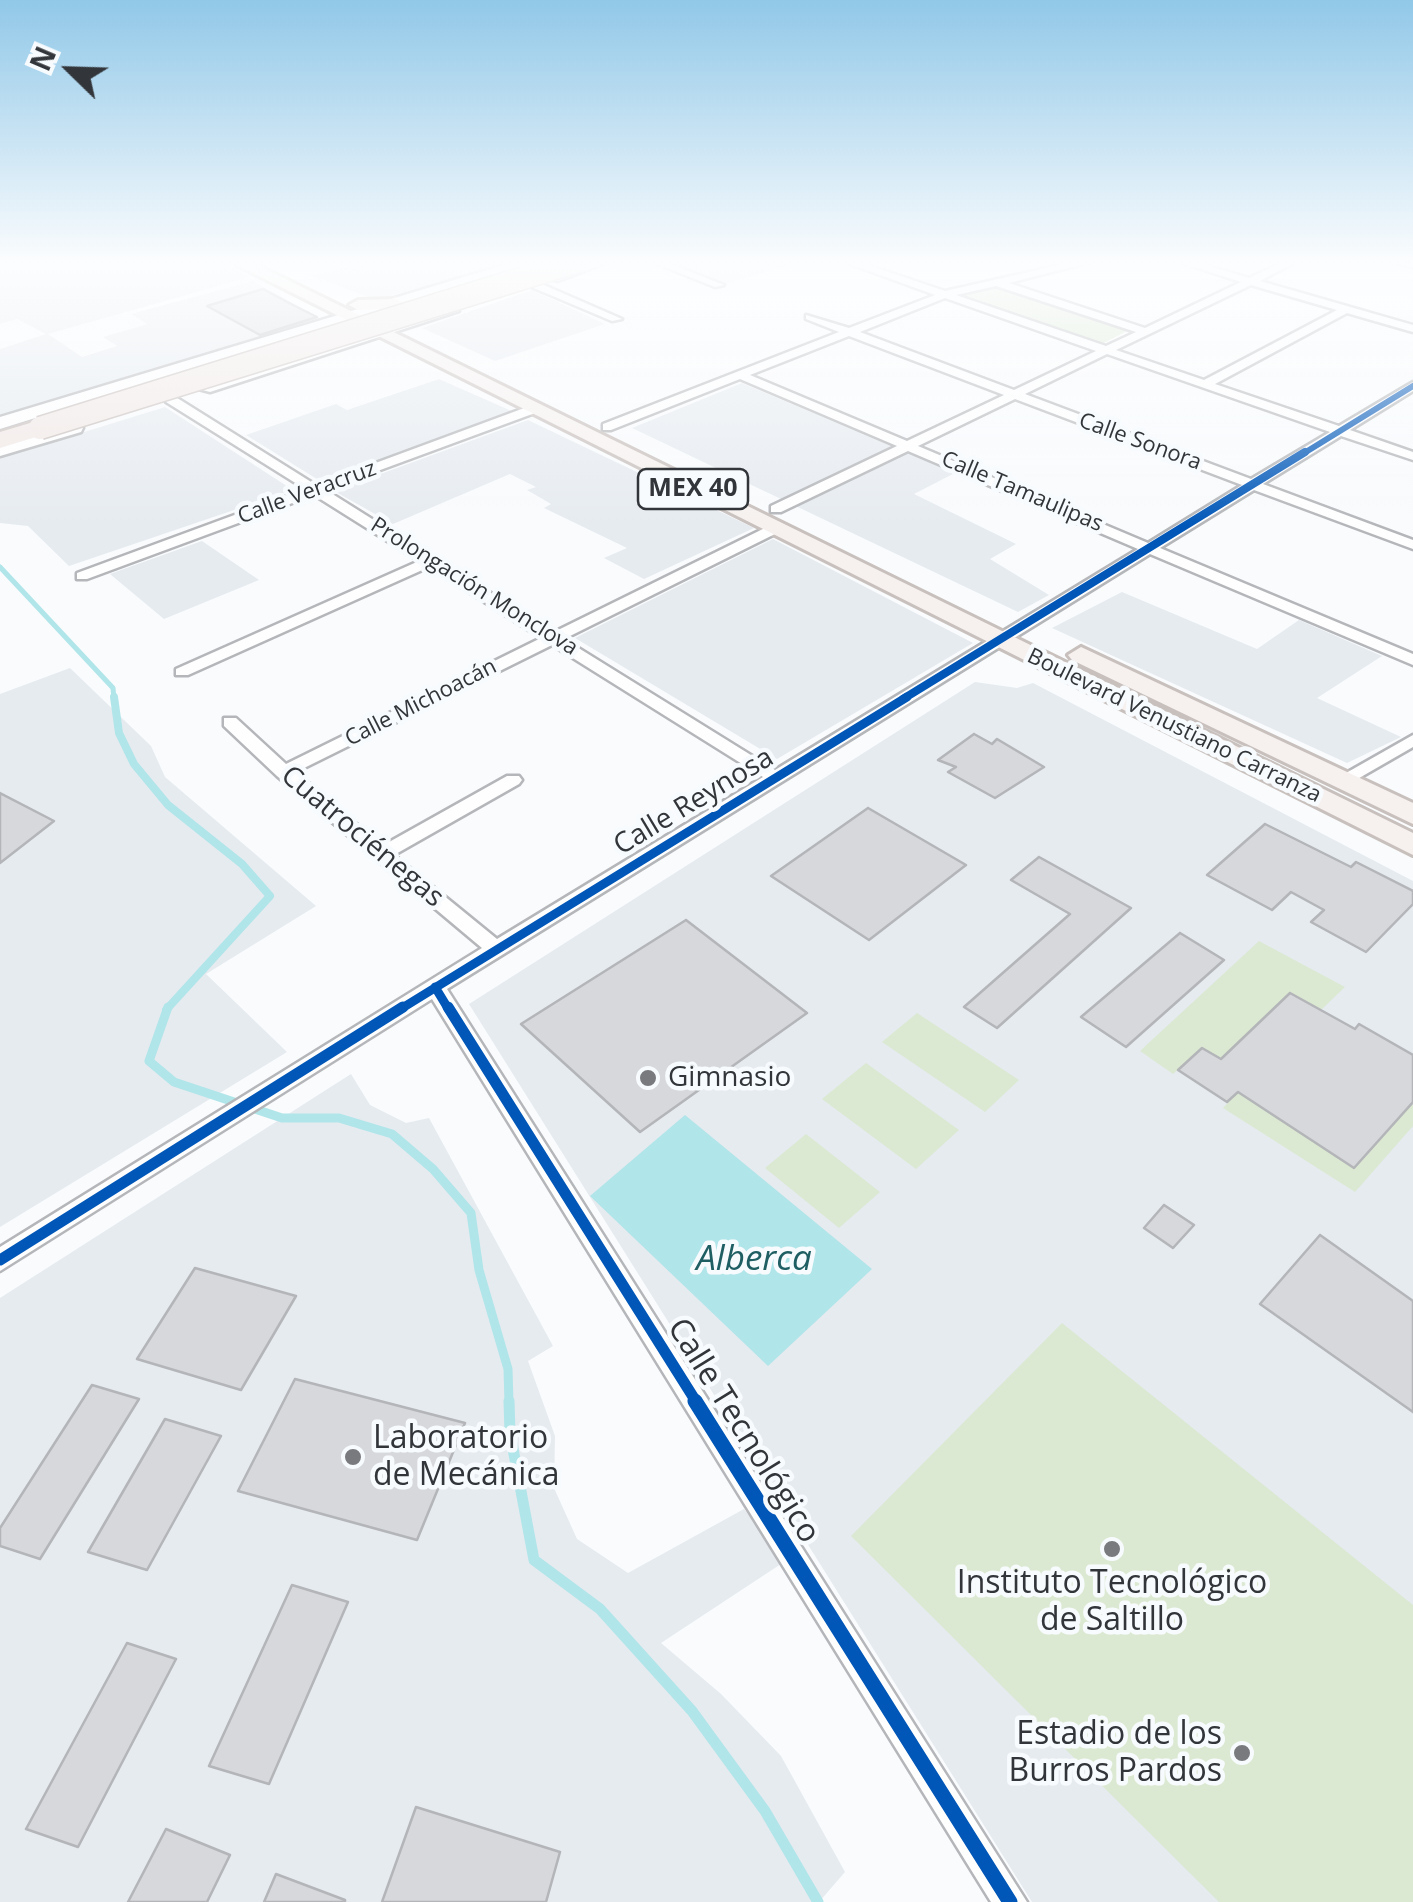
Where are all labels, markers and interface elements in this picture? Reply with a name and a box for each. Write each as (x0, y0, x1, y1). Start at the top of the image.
north arrow (20, 20, 120, 120)
text: N (20, 40, 64, 76)
street label: Calle Sonora (1075, 408, 1205, 476)
street label: Calle Tamaulipas (937, 446, 1107, 538)
street label: Calle Veracruz (234, 456, 380, 530)
road number: MEX 40 (638, 469, 748, 509)
street label: Prolongación Monclova (365, 512, 583, 662)
street label: Boulevard Venustiano Carranza (1023, 643, 1325, 809)
street label: Calle Michoacán (341, 653, 501, 753)
street label: Calle Reynosa (608, 741, 780, 863)
street label: Cuatrociénegas (274, 759, 450, 915)
place label: Gimnasio (668, 1061, 791, 1095)
marker: Gimnasio (637, 1067, 659, 1089)
water label: Alberca (696, 1239, 812, 1281)
street label: Calle Tecnológico (658, 1312, 828, 1550)
place label: Laboratorio de Mecánica (373, 1420, 560, 1495)
marker: Laboratorio de Mecánica (342, 1446, 364, 1468)
marker: Instituto Tecnológico de Saltillo (1101, 1538, 1123, 1560)
place label: Instituto Tecnológico de Saltillo (957, 1565, 1267, 1640)
place label: Estadio de los Burros Pardos (1009, 1716, 1222, 1791)
marker: Estadio de los Burros Pardos (1231, 1742, 1253, 1764)

